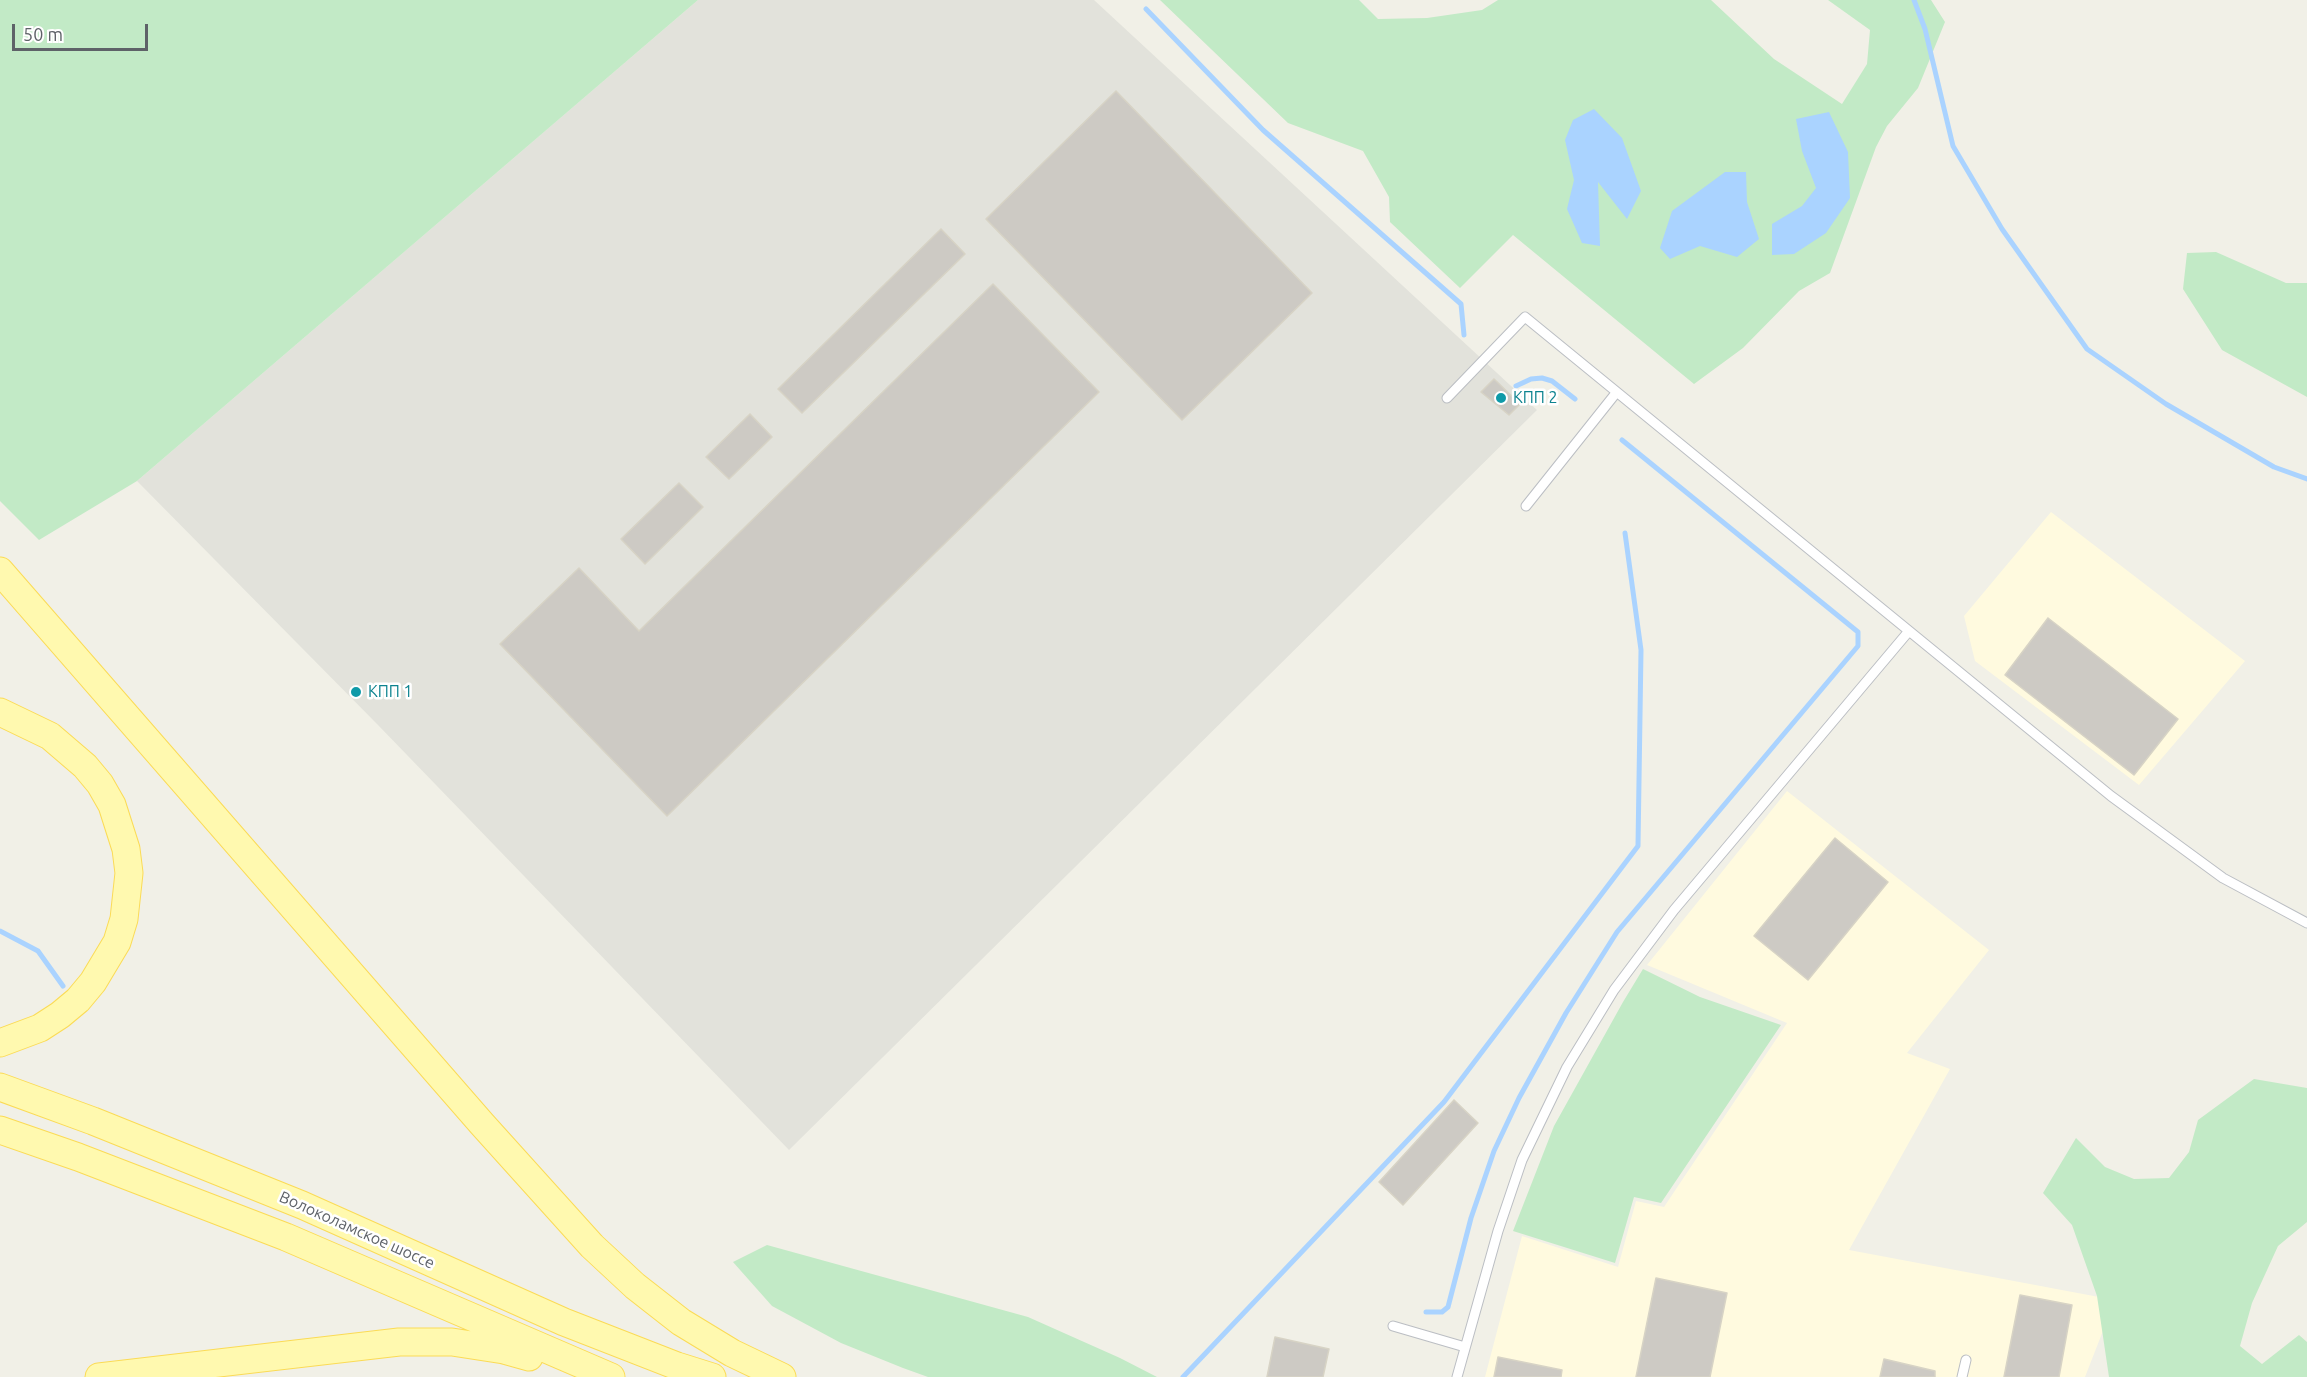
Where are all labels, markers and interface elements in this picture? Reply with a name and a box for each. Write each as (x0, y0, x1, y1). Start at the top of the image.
scale bar (15, 12, 152, 50)
text: 50 m (23, 24, 63, 44)
place label: КПП 2 (1513, 388, 1558, 408)
marker: КПП 2 (1494, 391, 1508, 405)
place label: КПП 1 (368, 682, 413, 702)
marker: КПП 1 (349, 685, 363, 699)
street label: Волоколамское шоссе (276, 1187, 438, 1273)

